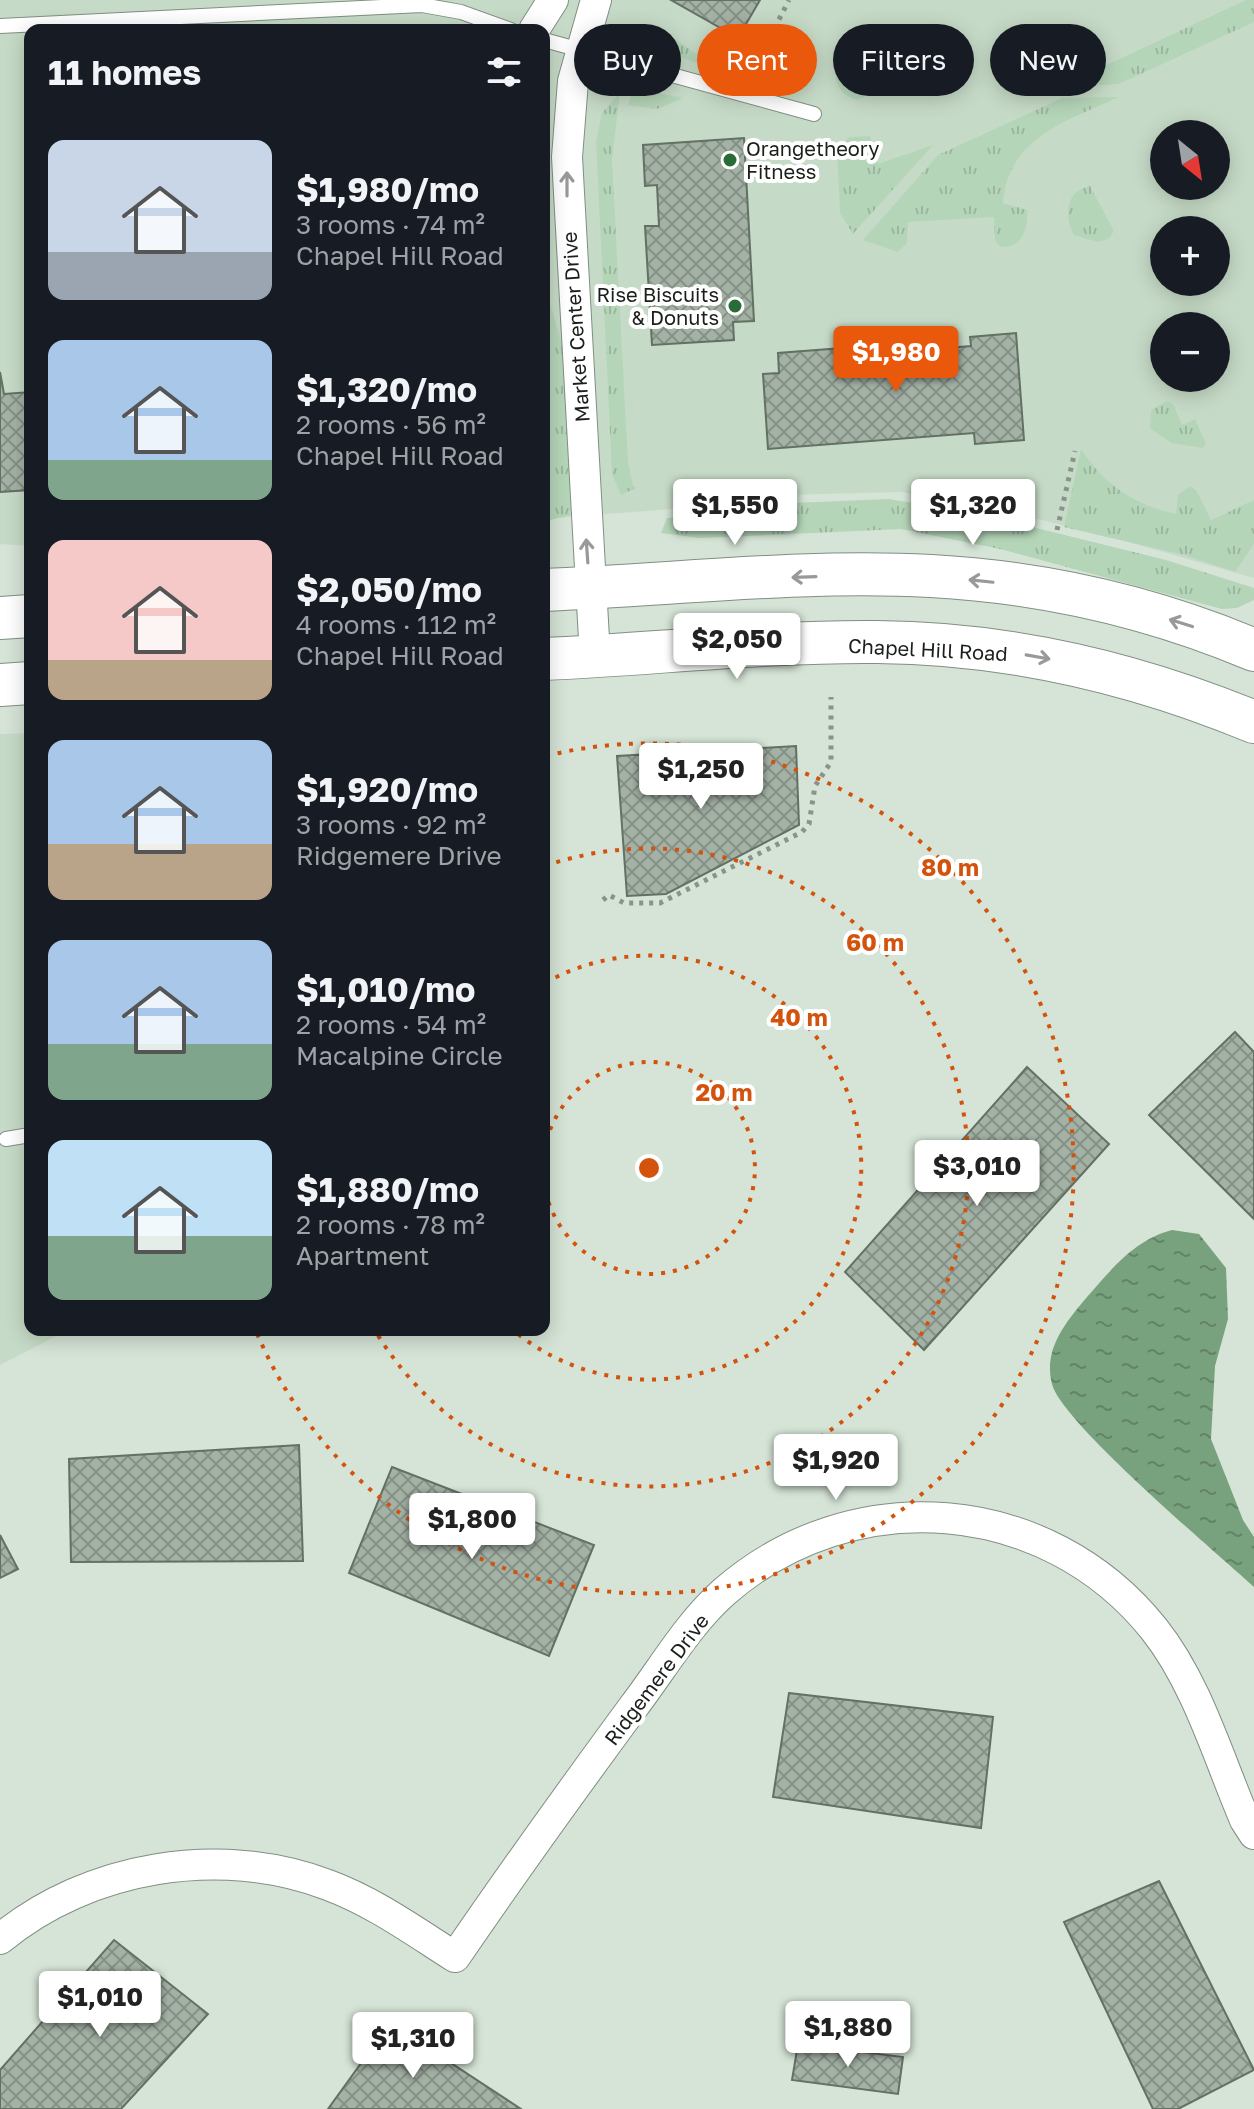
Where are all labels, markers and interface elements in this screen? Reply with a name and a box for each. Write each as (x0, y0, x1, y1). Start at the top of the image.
chip: Buy (574, 24, 681, 96)
chip: Rent (697, 24, 817, 96)
chip: Filters (833, 24, 974, 96)
chip: New (990, 24, 1106, 96)
icon: filters (482, 50, 526, 94)
text: 11 homes (48, 52, 201, 92)
north arrow (1150, 120, 1230, 200)
map controls (1150, 120, 1230, 392)
place label: Orangetheory Fitness (746, 136, 879, 183)
marker: Orangetheory Fitness (721, 151, 739, 169)
text: $1,980/mo (296, 169, 479, 209)
one-way arrow (560, 171, 575, 198)
icon: home (112, 172, 208, 268)
text: 3 rooms · 74 m² (296, 209, 485, 240)
button: + (1150, 216, 1230, 296)
street label: Market Center Drive (556, 231, 594, 423)
text: Chapel Hill Road (296, 240, 504, 271)
place label: Rise Biscuits & Donuts (597, 282, 719, 329)
marker: Rise Biscuits & Donuts (726, 297, 744, 315)
button: − (1150, 312, 1230, 392)
pin: $1,980 (831, 326, 961, 394)
text: $1,980 (851, 336, 941, 367)
text: $1,320/mo (296, 369, 477, 409)
icon: home (112, 372, 208, 468)
text: 2 rooms · 56 m² (296, 409, 486, 440)
text: Chapel Hill Road (296, 440, 504, 471)
pin: $1,550 (670, 479, 800, 547)
pin: $1,320 (908, 479, 1038, 547)
text: $1,550 (691, 489, 779, 520)
text: $1,320 (929, 489, 1017, 520)
one-way arrow (579, 538, 594, 565)
text: $2,050/mo (296, 569, 482, 609)
one-way arrow (791, 569, 818, 584)
icon: home (112, 572, 208, 668)
one-way arrow (969, 573, 995, 588)
text: 4 rooms · 112 m² (296, 609, 496, 640)
pin: $2,050 (672, 613, 802, 681)
one-way arrow (1168, 615, 1194, 630)
text: $2,050 (691, 623, 783, 654)
street label: Chapel Hill Road (848, 633, 1008, 665)
text: Chapel Hill Road (296, 640, 504, 671)
one-way arrow (1025, 650, 1050, 665)
pin: $1,250 (636, 743, 766, 811)
text: $1,250 (657, 753, 745, 784)
text: $1,920/mo (296, 769, 478, 809)
icon: home (112, 772, 208, 868)
text: 3 rooms · 92 m² (296, 809, 486, 840)
text: Ridgemere Drive (296, 840, 502, 871)
text: 80 m (921, 852, 979, 881)
text: 60 m (846, 927, 904, 956)
text: $1,010/mo (296, 969, 475, 1009)
icon: home (112, 972, 208, 1068)
text: 40 m (770, 1002, 828, 1031)
text: 2 rooms · 54 m² (296, 1009, 486, 1040)
text: Macalpine Circle (296, 1040, 503, 1071)
text: 20 m (695, 1077, 753, 1106)
pin: $3,010 (912, 1140, 1042, 1208)
text: $3,010 (933, 1150, 1021, 1181)
centre of rings (635, 1154, 663, 1182)
text: $1,880/mo (296, 1169, 479, 1209)
icon: home (112, 1172, 208, 1268)
text: 2 rooms · 78 m² (296, 1209, 485, 1240)
text: Apartment (296, 1240, 429, 1271)
pin: $1,920 (771, 1434, 901, 1502)
text: $1,920 (792, 1444, 880, 1475)
pin: $1,800 (407, 1493, 537, 1561)
text: $1,800 (427, 1503, 517, 1534)
street label: Ridgemere Drive (599, 1609, 713, 1749)
pin: $1,010 (35, 1971, 165, 2039)
text: $1,010 (57, 1981, 143, 2012)
pin: $1,880 (783, 2001, 913, 2069)
text: $1,880 (803, 2011, 893, 2042)
pin: $1,310 (348, 2012, 478, 2080)
text: $1,310 (370, 2022, 456, 2053)

